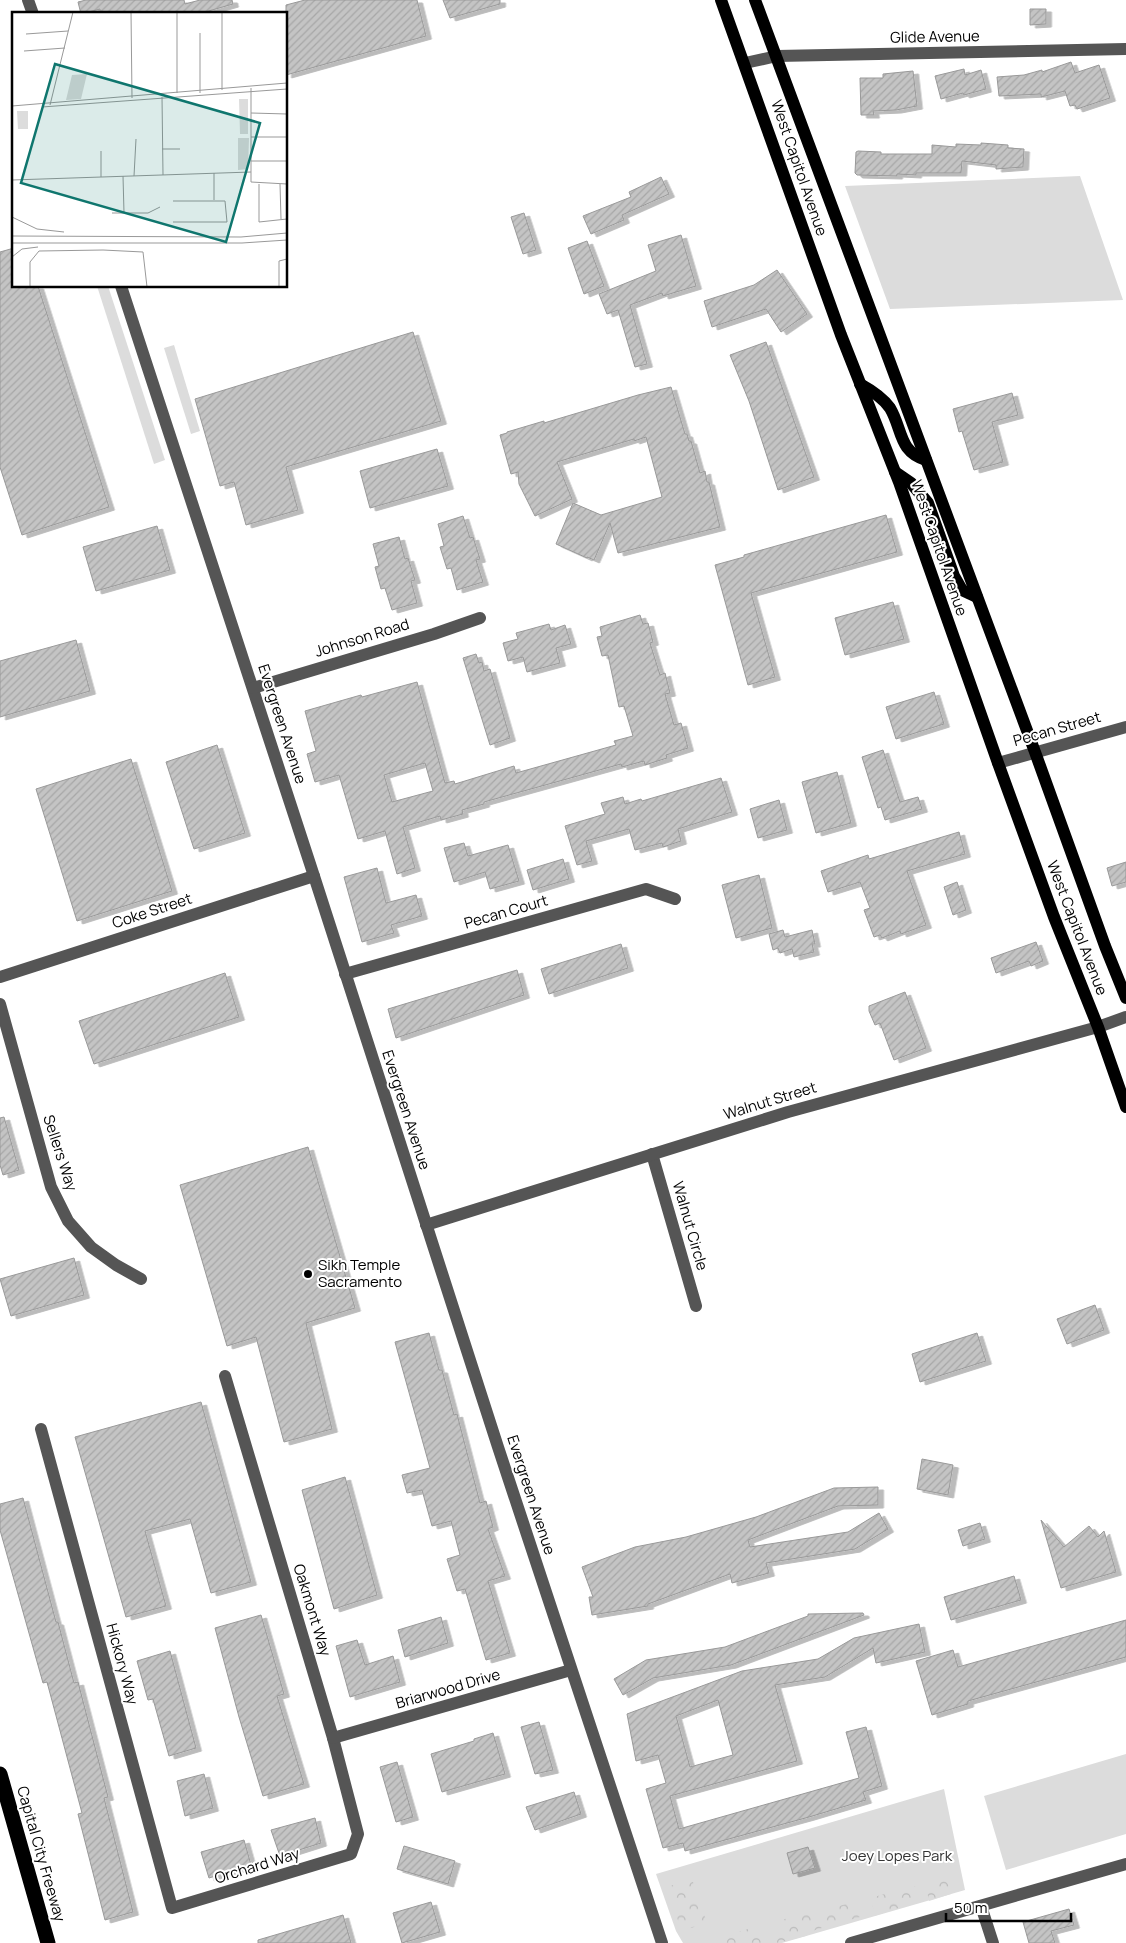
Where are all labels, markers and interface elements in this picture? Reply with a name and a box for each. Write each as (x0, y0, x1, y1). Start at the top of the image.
inset map (12, 12, 288, 288)
street label: Glide Avenue (890, 25, 980, 48)
street label: West Capitol Avenue (766, 97, 833, 239)
street label: West Capitol Avenue (906, 477, 973, 619)
street label: Johnson Road (312, 613, 412, 662)
street label: Evergreen Avenue (253, 661, 312, 786)
street label: Pecan Street (1011, 706, 1103, 751)
street label: West Capitol Avenue (1042, 857, 1113, 998)
street label: Coke Street (109, 888, 194, 933)
street label: Pecan Court (462, 890, 550, 933)
street label: Evergreen Avenue (377, 1047, 436, 1172)
street label: Walnut Street (721, 1076, 819, 1125)
street label: Sellers Way (38, 1112, 83, 1194)
street label: Walnut Circle (668, 1179, 713, 1273)
place label: Sikh Temple Sacramento (318, 1254, 402, 1292)
marker: Sikh Temple Sacramento (302, 1268, 314, 1280)
street label: Evergreen Avenue (502, 1432, 561, 1557)
street label: Oakmont Way (289, 1561, 336, 1659)
street label: Hickory Way (102, 1621, 143, 1707)
street label: Briarwood Drive (393, 1664, 503, 1713)
street label: Capital City Freeway (12, 1784, 71, 1924)
street label: Orchard Way (212, 1843, 302, 1888)
park label: Joey Lopes Park (842, 1845, 953, 1866)
scale bar (946, 1890, 1071, 1922)
text: 50 m (954, 1897, 988, 1918)

